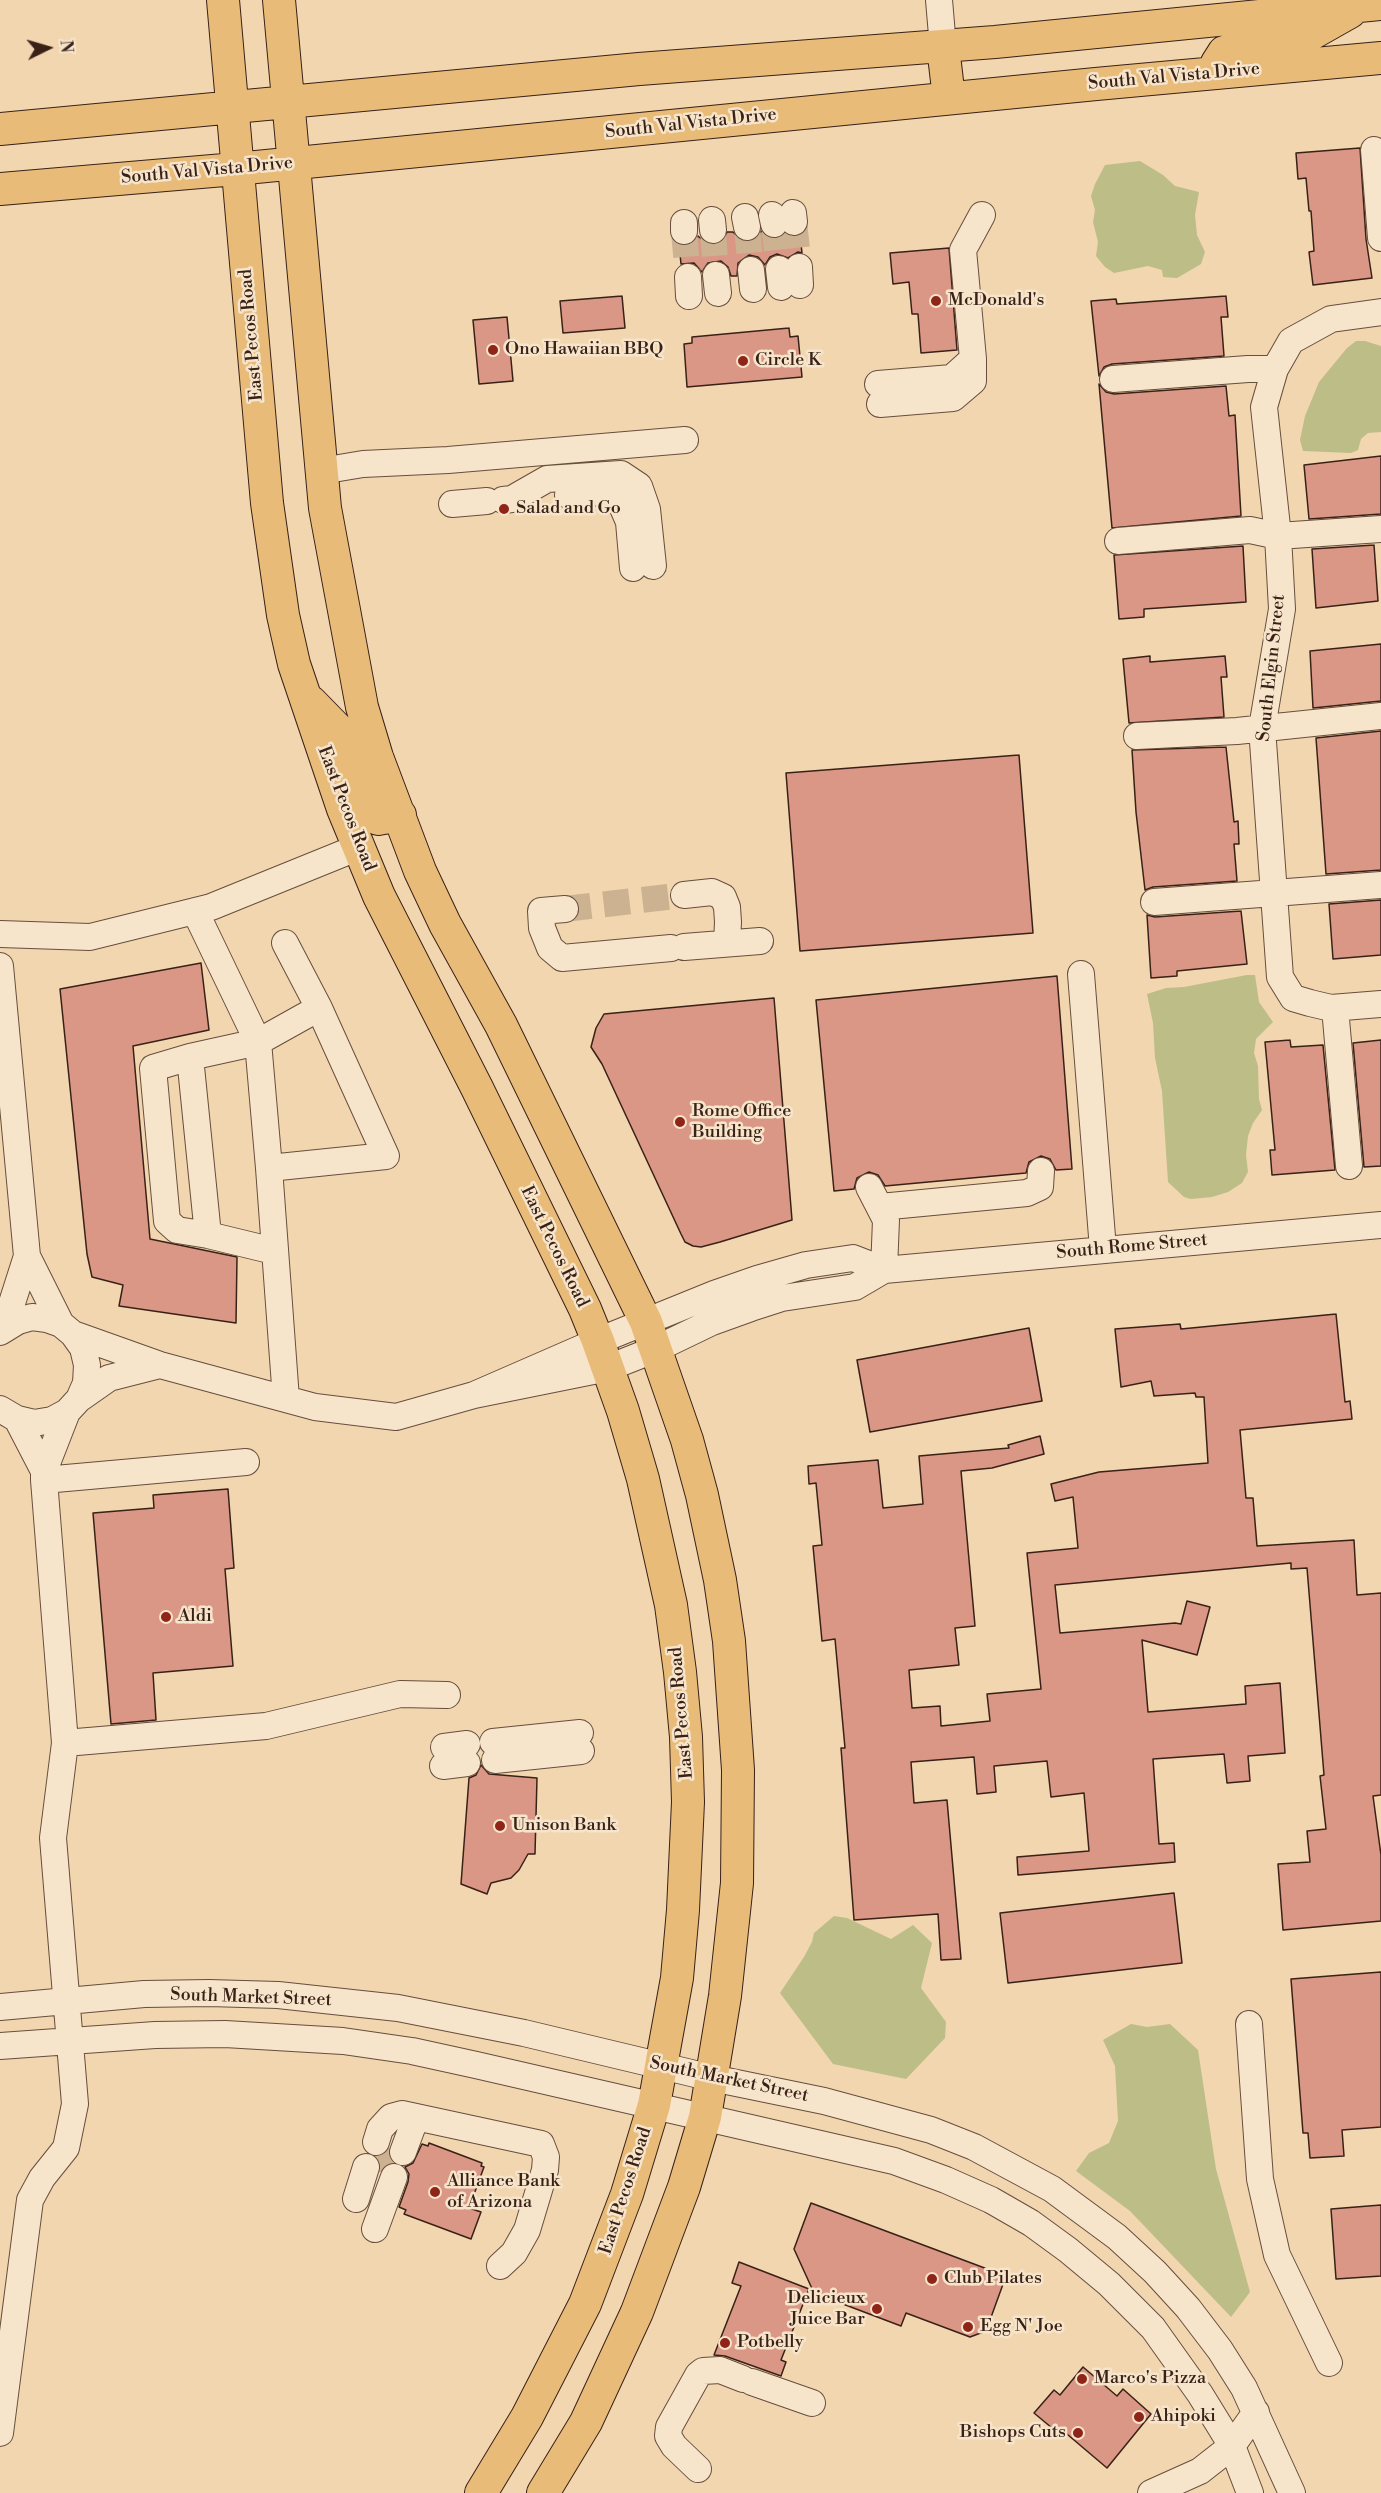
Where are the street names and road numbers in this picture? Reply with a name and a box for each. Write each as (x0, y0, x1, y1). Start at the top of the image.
street label: South Val Vista Drive (1087, 59, 1261, 95)
street label: South Val Vista Drive (604, 104, 778, 144)
street label: South Val Vista Drive (120, 153, 294, 189)
street label: East Pecos Road (235, 268, 269, 402)
street label: South Elgin Street (1254, 593, 1290, 743)
street label: East Pecos Road (312, 743, 380, 875)
street label: East Pecos Road (515, 1183, 593, 1311)
street label: South Rome Street (1056, 1230, 1208, 1264)
street label: East Pecos Road (665, 1646, 699, 1780)
street label: South Market Street (170, 1984, 332, 2012)
street label: South Market Street (648, 2053, 810, 2107)
street label: East Pecos Road (595, 2125, 657, 2257)

